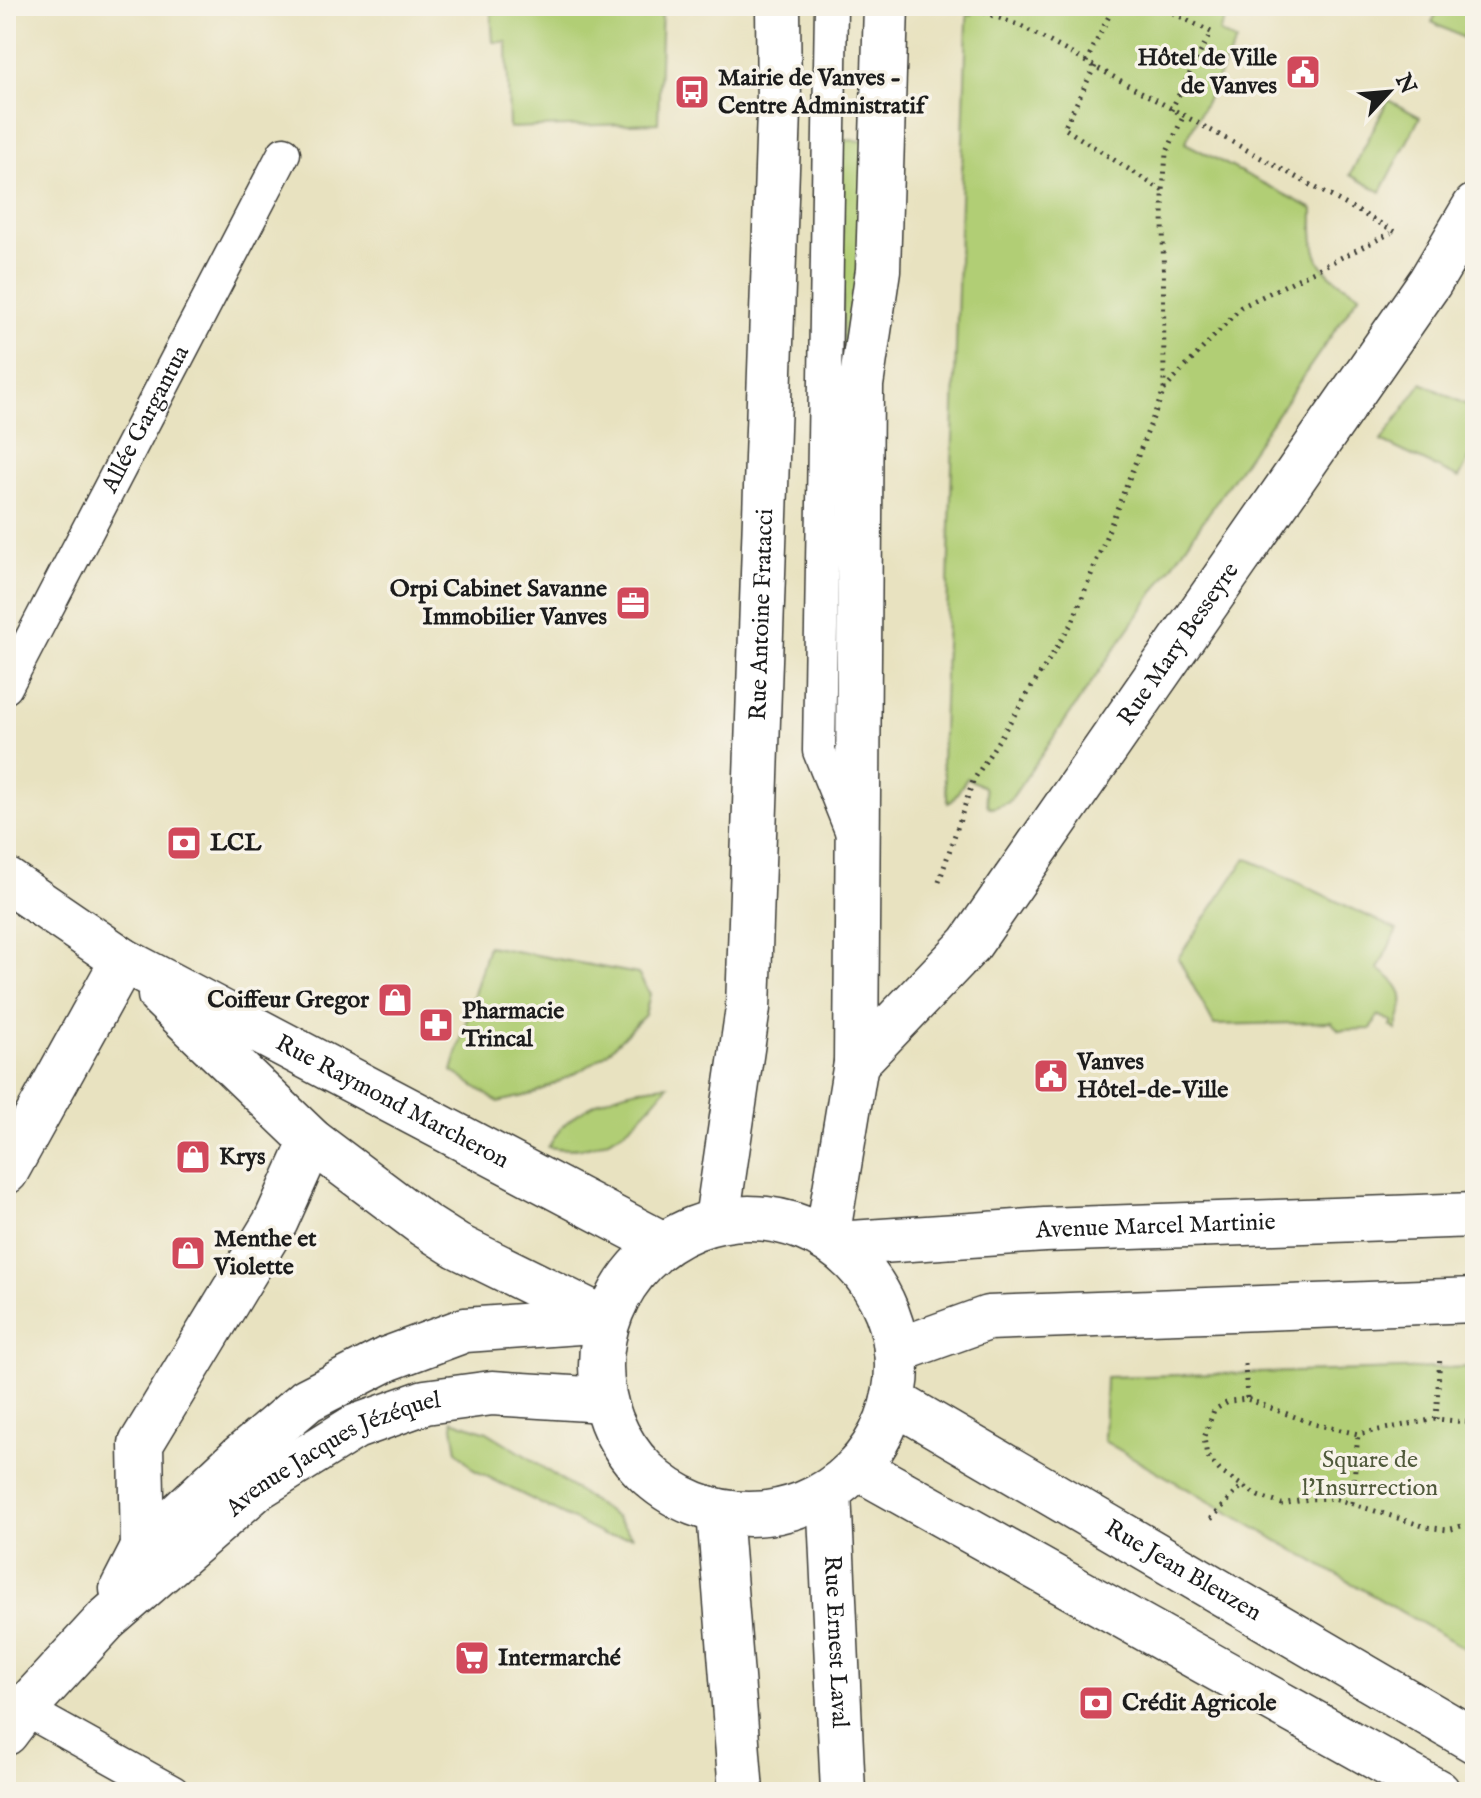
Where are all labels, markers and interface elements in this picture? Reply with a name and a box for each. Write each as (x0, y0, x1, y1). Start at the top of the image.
place label: Hôtel de Ville de Vanves (1138, 43, 1278, 102)
north arrow (1349, 52, 1429, 132)
public building icon: Hôtel de Ville de Vanves (1284, 53, 1322, 91)
place label: Mairie de Vanves - Centre Administratif (718, 63, 929, 122)
text: N (1388, 69, 1422, 99)
bus stop icon: Mairie de Vanves - Centre Administratif (673, 73, 711, 111)
street label: Allée Gargantua (94, 340, 197, 499)
street label: Rue Antoine Fratacci (742, 508, 781, 721)
street label: Rue Mary Besseyre (1111, 556, 1246, 732)
place label: Orpi Cabinet Savanne Immobilier Vanves (390, 574, 608, 633)
office icon: Orpi Cabinet Savanne Immobilier Vanves (614, 584, 652, 622)
bank icon: LCL (165, 824, 203, 862)
place label: LCL (210, 828, 262, 859)
shop icon: Coiffeur Gregor (376, 981, 414, 1019)
place label: Coiffeur Gregor (207, 985, 369, 1016)
place label: Pharmacie Trincal (461, 996, 564, 1055)
pharmacy icon: Pharmacie Trincal (417, 1006, 455, 1044)
street label: Rue Raymond Marcheron (270, 1028, 514, 1176)
place label: Vanves Hôtel-de-Ville (1076, 1047, 1228, 1106)
public building icon: Vanves Hôtel-de-Ville (1032, 1057, 1070, 1095)
shop icon: Krys (174, 1138, 212, 1176)
place label: Krys (219, 1142, 266, 1173)
street label: Avenue Marcel Martinie (1033, 1206, 1276, 1246)
place label: Menthe et Violette (213, 1224, 317, 1283)
shop icon: Menthe et Violette (169, 1234, 207, 1272)
street label: Avenue Jacques Jézéquel (219, 1385, 443, 1524)
park label: Square de l'Insurrection (1302, 1445, 1438, 1504)
street label: Rue Jean Bleuzen (1099, 1513, 1267, 1628)
street label: Rue Ernest Laval (816, 1555, 856, 1729)
supermarket icon: Intermarché (453, 1639, 491, 1677)
place label: Intermarché (498, 1643, 621, 1674)
bank icon: Crédit Agricole (1077, 1684, 1115, 1722)
place label: Crédit Agricole (1122, 1688, 1277, 1719)

